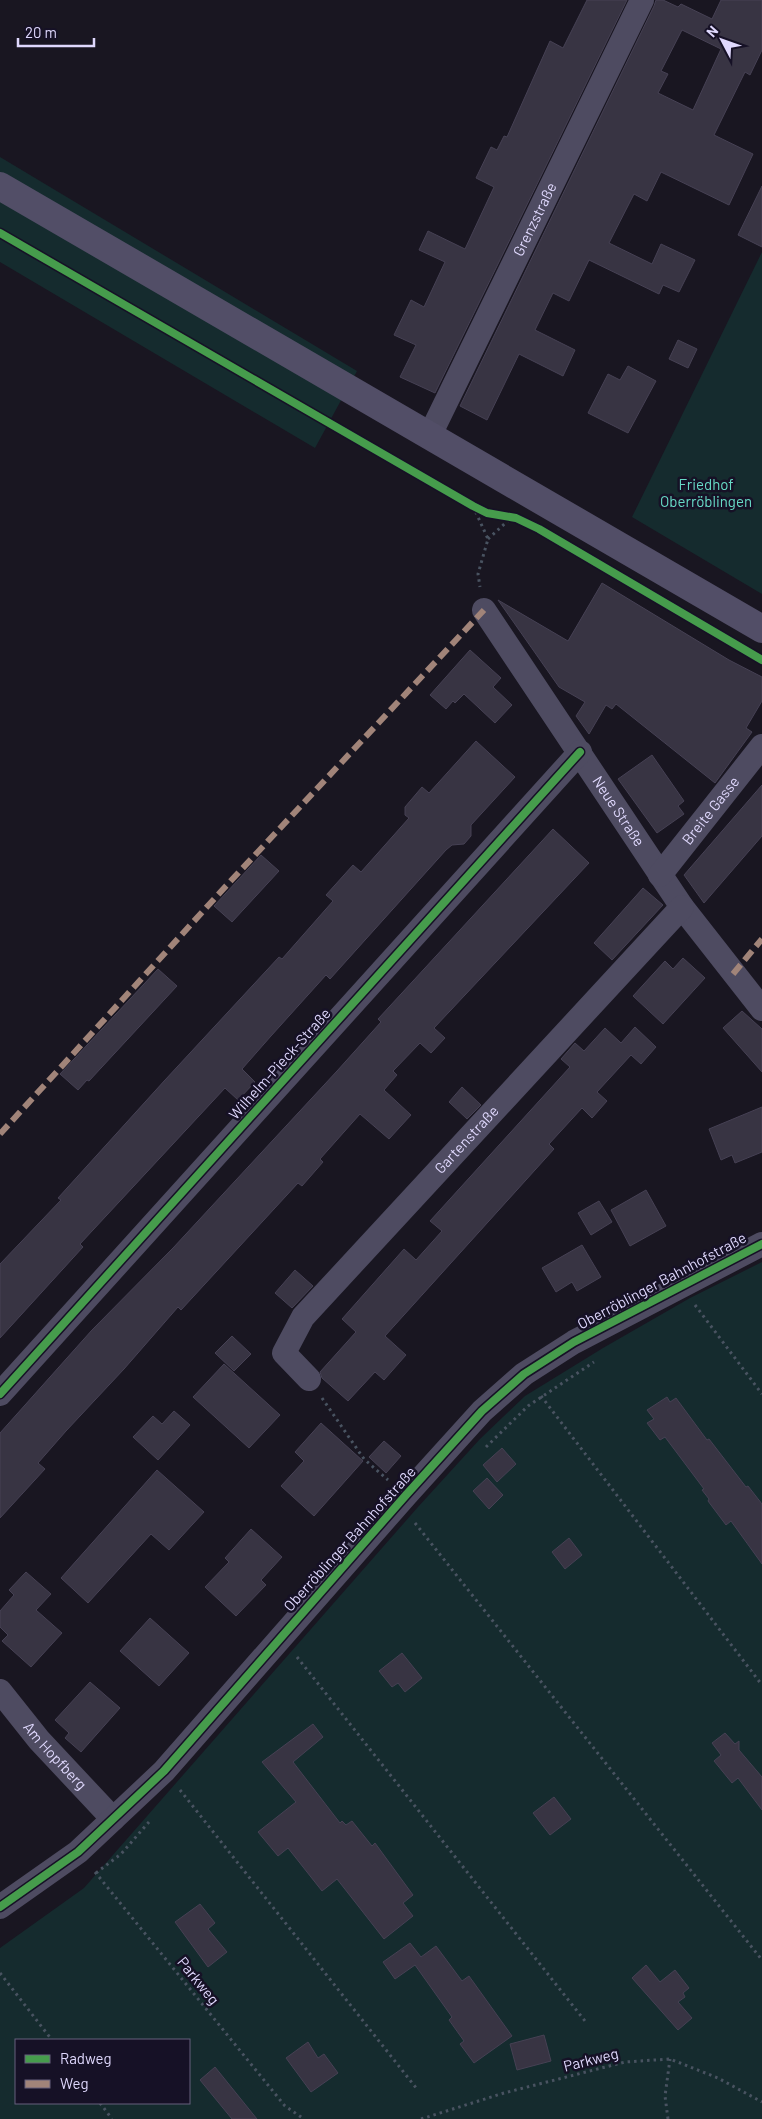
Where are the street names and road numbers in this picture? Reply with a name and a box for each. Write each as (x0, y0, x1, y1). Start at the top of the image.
street label: Grenzstraße (509, 179, 560, 259)
street label: Neue Straße (589, 772, 649, 849)
street label: Breite Gasse (678, 772, 743, 848)
street label: Wilhelm-Pieck-Straße (225, 1004, 334, 1123)
street label: Gartenstraße (430, 1102, 502, 1177)
street label: Oberröblinger Bahnhofstraße (574, 1228, 749, 1332)
street label: Oberröblinger Bahnhofstraße (279, 1462, 419, 1614)
street label: Am Hopfberg (20, 1718, 91, 1793)
street label: Parkweg (174, 1953, 223, 2008)
street label: Parkweg (561, 2044, 620, 2075)

